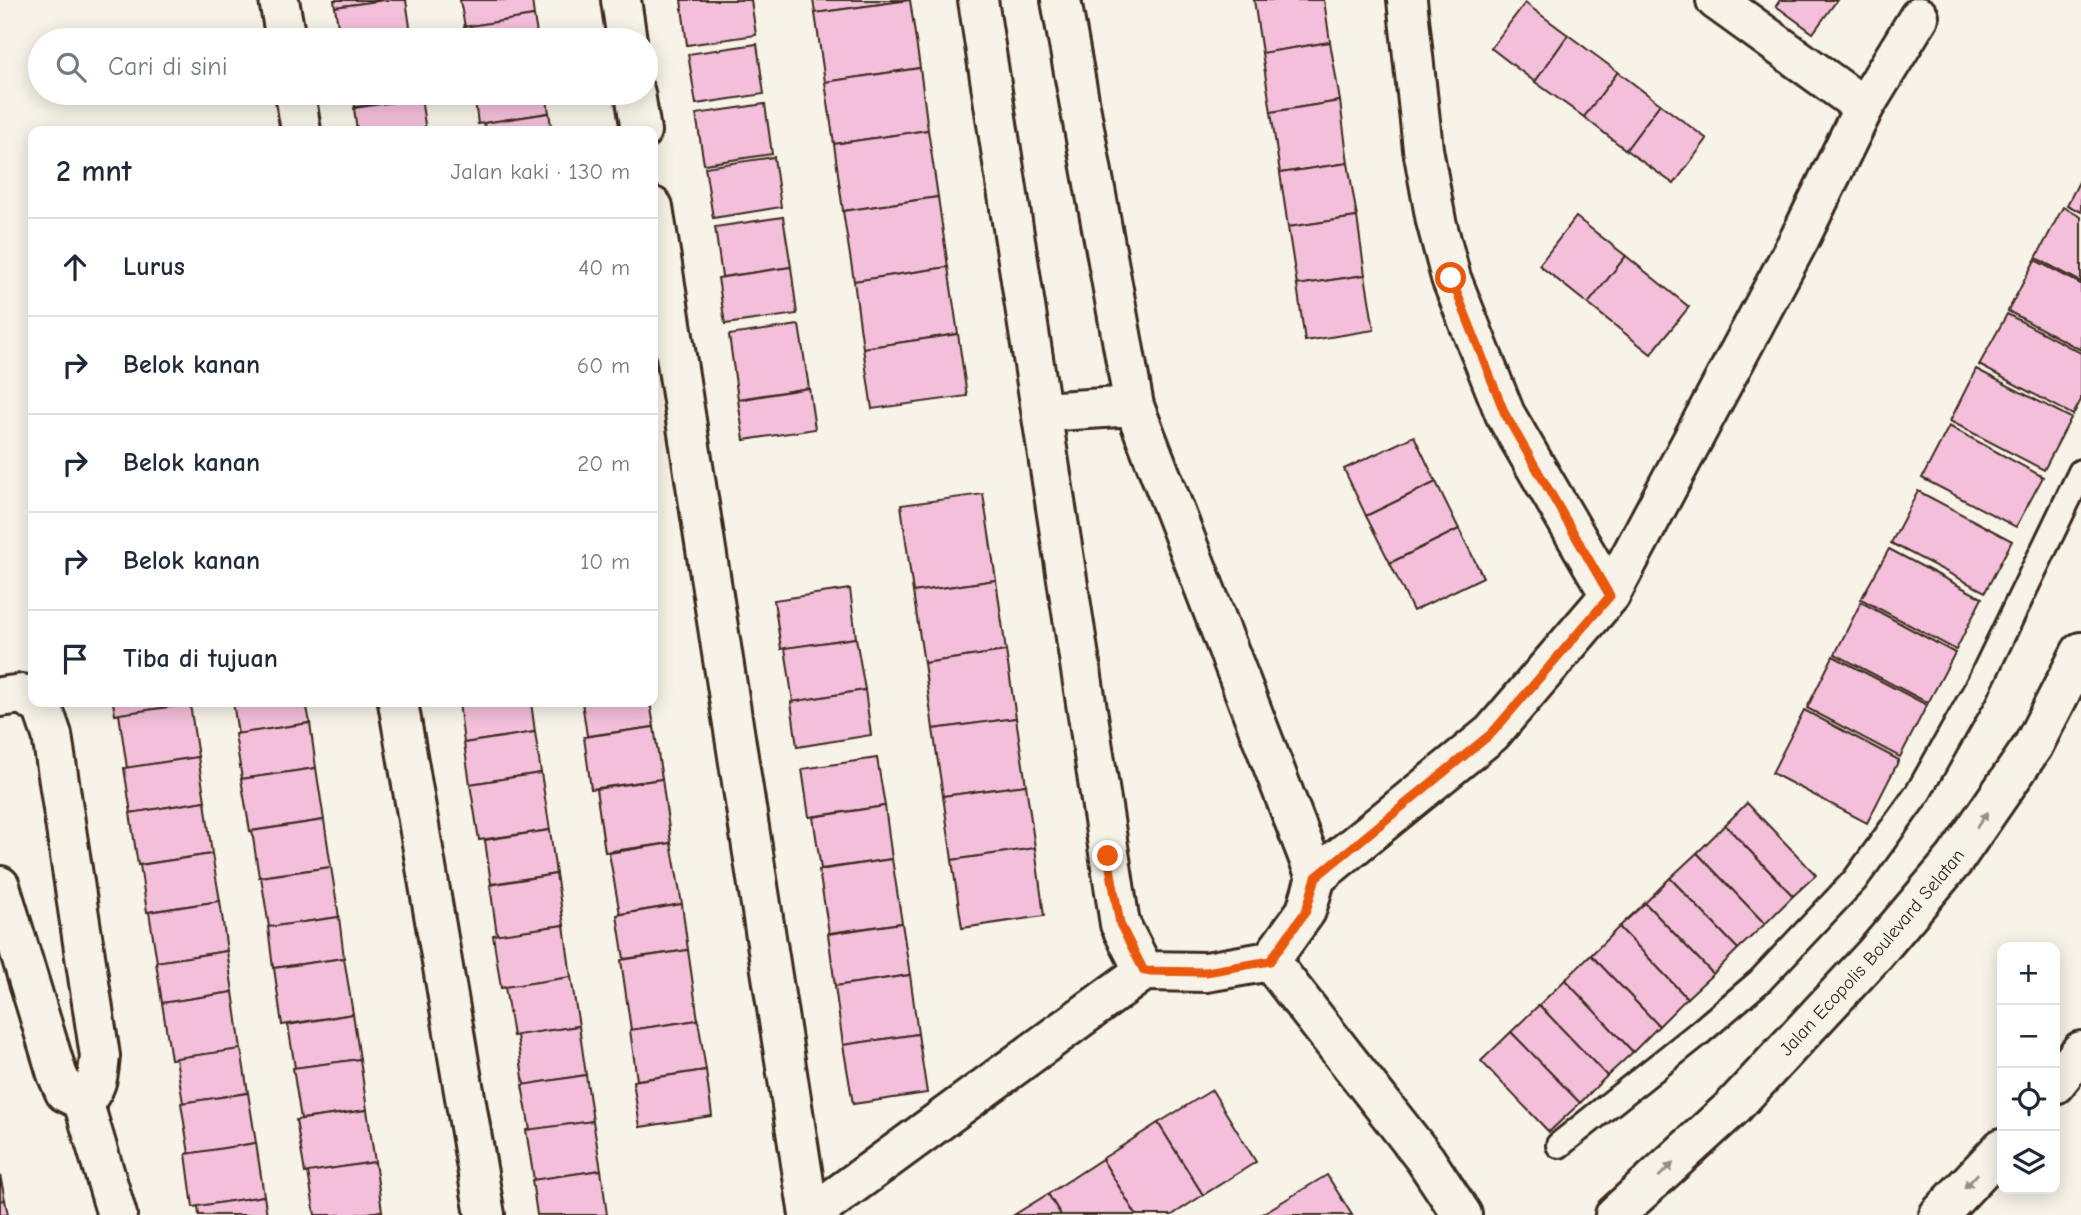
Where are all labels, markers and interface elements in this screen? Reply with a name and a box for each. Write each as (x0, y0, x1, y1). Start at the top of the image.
search box (28, 28, 658, 105)
icon: search (52, 48, 90, 86)
text: Cari di sini (108, 52, 228, 82)
text: 2 mnt (56, 154, 132, 189)
text: Jalan kaki · 130 m (451, 158, 630, 185)
icon: ahead (56, 248, 94, 286)
text: Lurus (123, 252, 185, 282)
text: 40 m (578, 254, 630, 281)
route start (1435, 262, 1466, 293)
icon: right (56, 346, 94, 384)
text: Belok kanan (123, 350, 260, 380)
text: 60 m (577, 352, 630, 379)
icon: right (56, 444, 94, 482)
text: Belok kanan (123, 448, 260, 478)
text: 20 m (577, 450, 630, 477)
icon: right (56, 542, 94, 580)
text: Belok kanan (123, 546, 260, 576)
text: 10 m (580, 548, 630, 575)
icon: arrive (56, 640, 94, 678)
text: Tiba di tujuan (123, 644, 278, 674)
one-way arrow (1975, 811, 1989, 829)
route end (1092, 840, 1123, 871)
street label: Jalan Ecopolis Boulevard Selatan (1775, 845, 1969, 1060)
map controls (1997, 942, 2060, 1194)
button: + (1997, 942, 2060, 1005)
button: − (1997, 1005, 2060, 1068)
button: locate (1997, 1068, 2060, 1131)
button: layers (1997, 1131, 2060, 1194)
one-way arrow (1657, 1162, 1674, 1178)
one-way arrow (1963, 1172, 1979, 1189)

